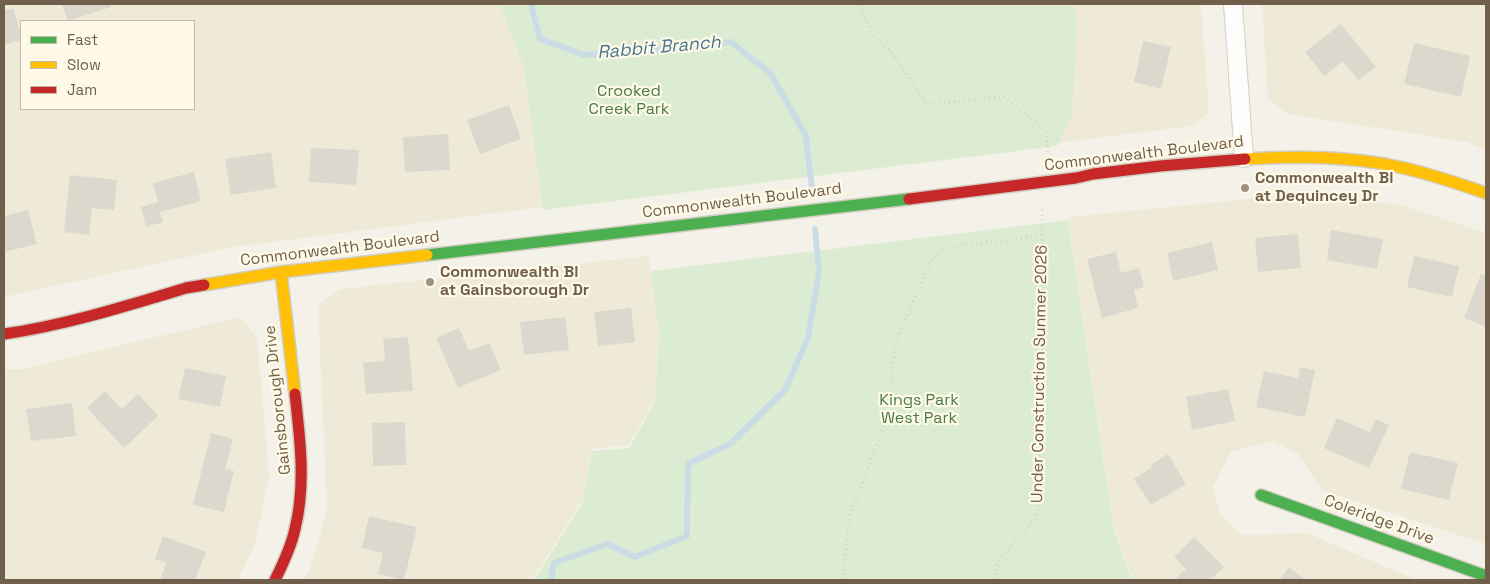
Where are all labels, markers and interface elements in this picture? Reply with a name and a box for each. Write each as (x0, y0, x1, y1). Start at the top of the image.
legend (20, 20, 195, 110)
text: Fast (67, 30, 98, 49)
water label: Rabbit Branch (596, 32, 722, 64)
text: Slow (67, 55, 101, 74)
text: Jam (67, 80, 97, 99)
park label: Crooked Creek Park (589, 82, 669, 120)
street label: Commonwealth Boulevard (1043, 132, 1245, 176)
place label: Commonwealth Bl at Dequincey Dr (1255, 169, 1393, 207)
street label: Commonwealth Boulevard (641, 179, 843, 223)
marker: Commonwealth Bl at Dequincey Dr (1239, 182, 1251, 194)
street label: Commonwealth Boulevard (239, 227, 441, 271)
street label: Under Construction Sunmer 2026 (1028, 245, 1052, 503)
place label: Commonwealth Bl at Gainsborough Dr (440, 263, 589, 301)
marker: Commonwealth Bl at Gainsborough Dr (424, 276, 436, 288)
street label: Gainsborough Drive (261, 324, 295, 476)
park label: Kings Park West Park (879, 391, 959, 429)
street label: Coleridge Drive (1321, 491, 1437, 549)

